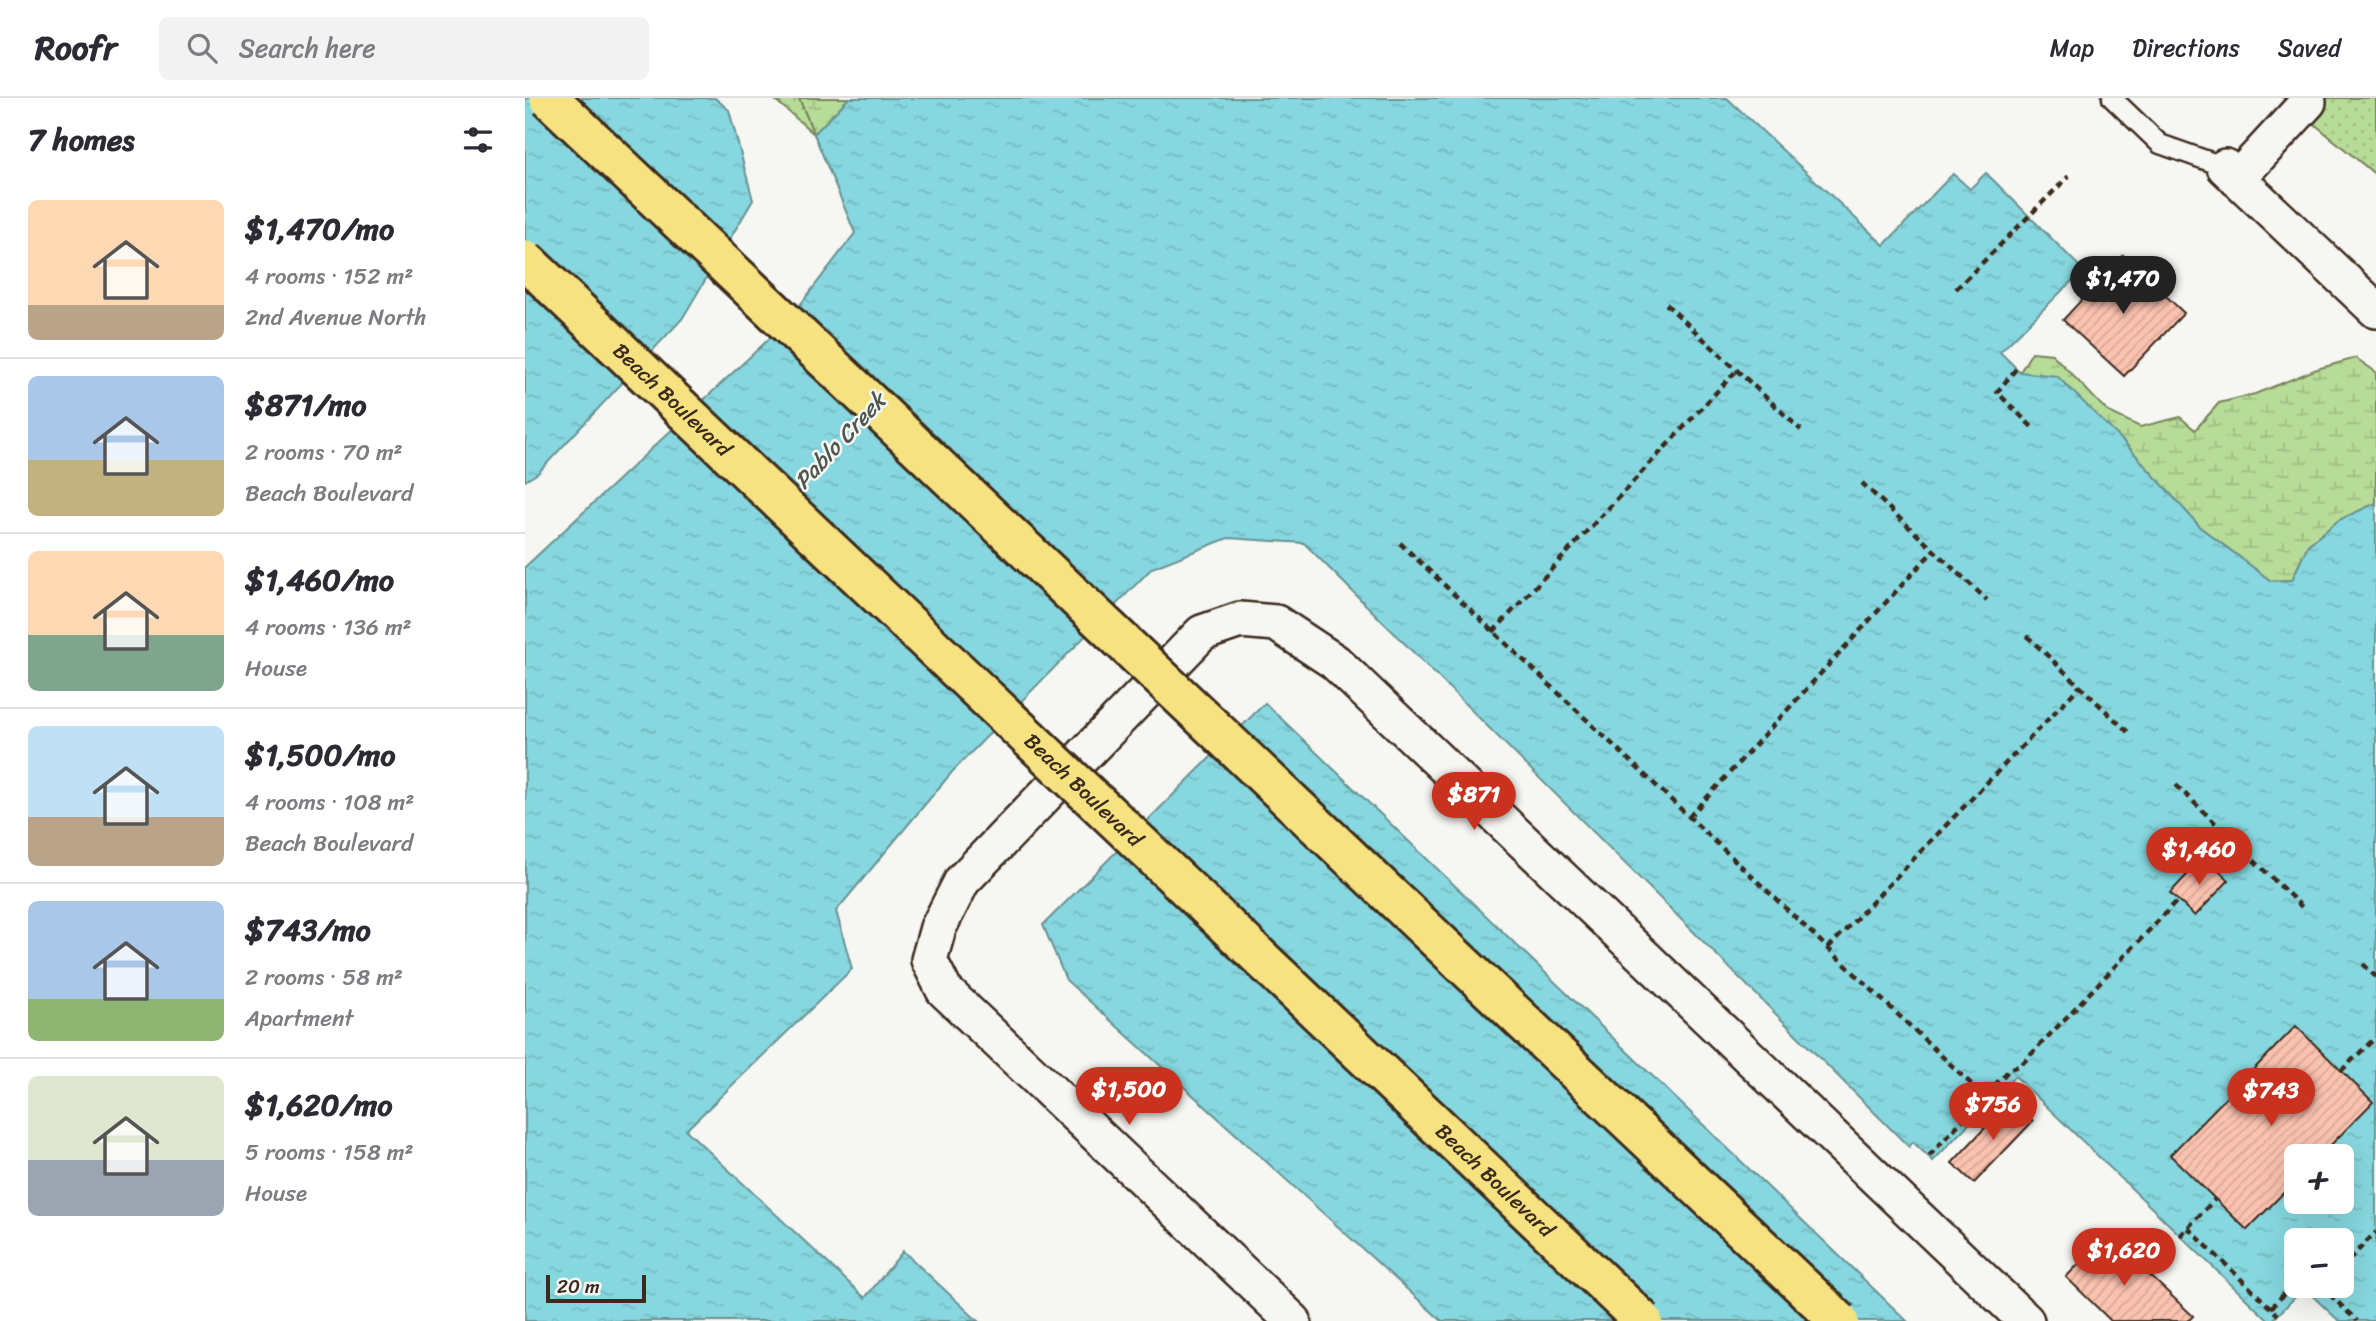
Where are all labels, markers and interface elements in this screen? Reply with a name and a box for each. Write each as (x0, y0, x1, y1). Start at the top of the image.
search box (159, 17, 649, 80)
text: Roofr (35, 19, 117, 77)
text: Search here (239, 25, 376, 71)
text: Map (2050, 27, 2094, 69)
text: Directions (2132, 27, 2240, 69)
text: Saved (2278, 27, 2341, 69)
icon: search (183, 29, 221, 67)
text: 7 homes (28, 113, 135, 167)
icon: filters (459, 121, 497, 159)
text: $1,470/mo (245, 202, 394, 256)
icon: home (84, 228, 168, 312)
text: 4 rooms · 152 m² (245, 256, 413, 297)
pin: $1,470 (2066, 256, 2180, 316)
text: $1,470 (2086, 258, 2160, 299)
text: 2nd Avenue North (245, 297, 427, 338)
street label: Beach Boulevard (603, 333, 742, 468)
text: $871/mo (245, 378, 366, 432)
water label: Pablo Creek (784, 381, 898, 499)
icon: home (84, 404, 168, 488)
text: 2 rooms · 70 m² (245, 432, 403, 473)
text: Beach Boulevard (245, 473, 413, 514)
text: $1,460/mo (245, 553, 394, 607)
icon: home (84, 579, 168, 663)
text: 4 rooms · 136 m² (245, 607, 412, 648)
text: House (245, 648, 307, 689)
street label: Beach Boulevard (1015, 723, 1154, 858)
text: $1,500/mo (245, 728, 396, 782)
icon: home (84, 754, 168, 838)
pin: $871 (1433, 772, 1515, 832)
text: $871 (1448, 774, 1500, 815)
text: 4 rooms · 108 m² (245, 782, 414, 823)
text: Beach Boulevard (245, 823, 413, 864)
pin: $1,460 (2142, 828, 2256, 887)
text: $1,460 (2162, 829, 2236, 870)
text: $743/mo (245, 903, 371, 957)
icon: home (84, 929, 168, 1013)
text: 2 rooms · 58 m² (245, 957, 403, 998)
text: Apartment (245, 998, 354, 1039)
pin: $1,500 (1072, 1068, 1186, 1127)
pin: $743 (2230, 1068, 2312, 1128)
text: $1,500 (1092, 1069, 1166, 1110)
text: $743 (2243, 1070, 2299, 1111)
text: $1,620/mo (245, 1078, 393, 1132)
pin: $756 (1952, 1082, 2034, 1142)
text: $756 (1965, 1084, 2021, 1125)
icon: home (84, 1104, 168, 1188)
street label: Beach Boulevard (1426, 1114, 1565, 1248)
text: 5 rooms · 158 m² (245, 1132, 414, 1173)
map controls (2284, 1144, 2354, 1298)
button: + (2284, 1144, 2354, 1214)
text: House (245, 1173, 307, 1214)
pin: $1,620 (2067, 1228, 2181, 1288)
button: − (2284, 1228, 2354, 1298)
text: $1,620 (2088, 1230, 2160, 1271)
text: 20 m (557, 1270, 600, 1303)
scale bar (546, 1272, 646, 1304)

